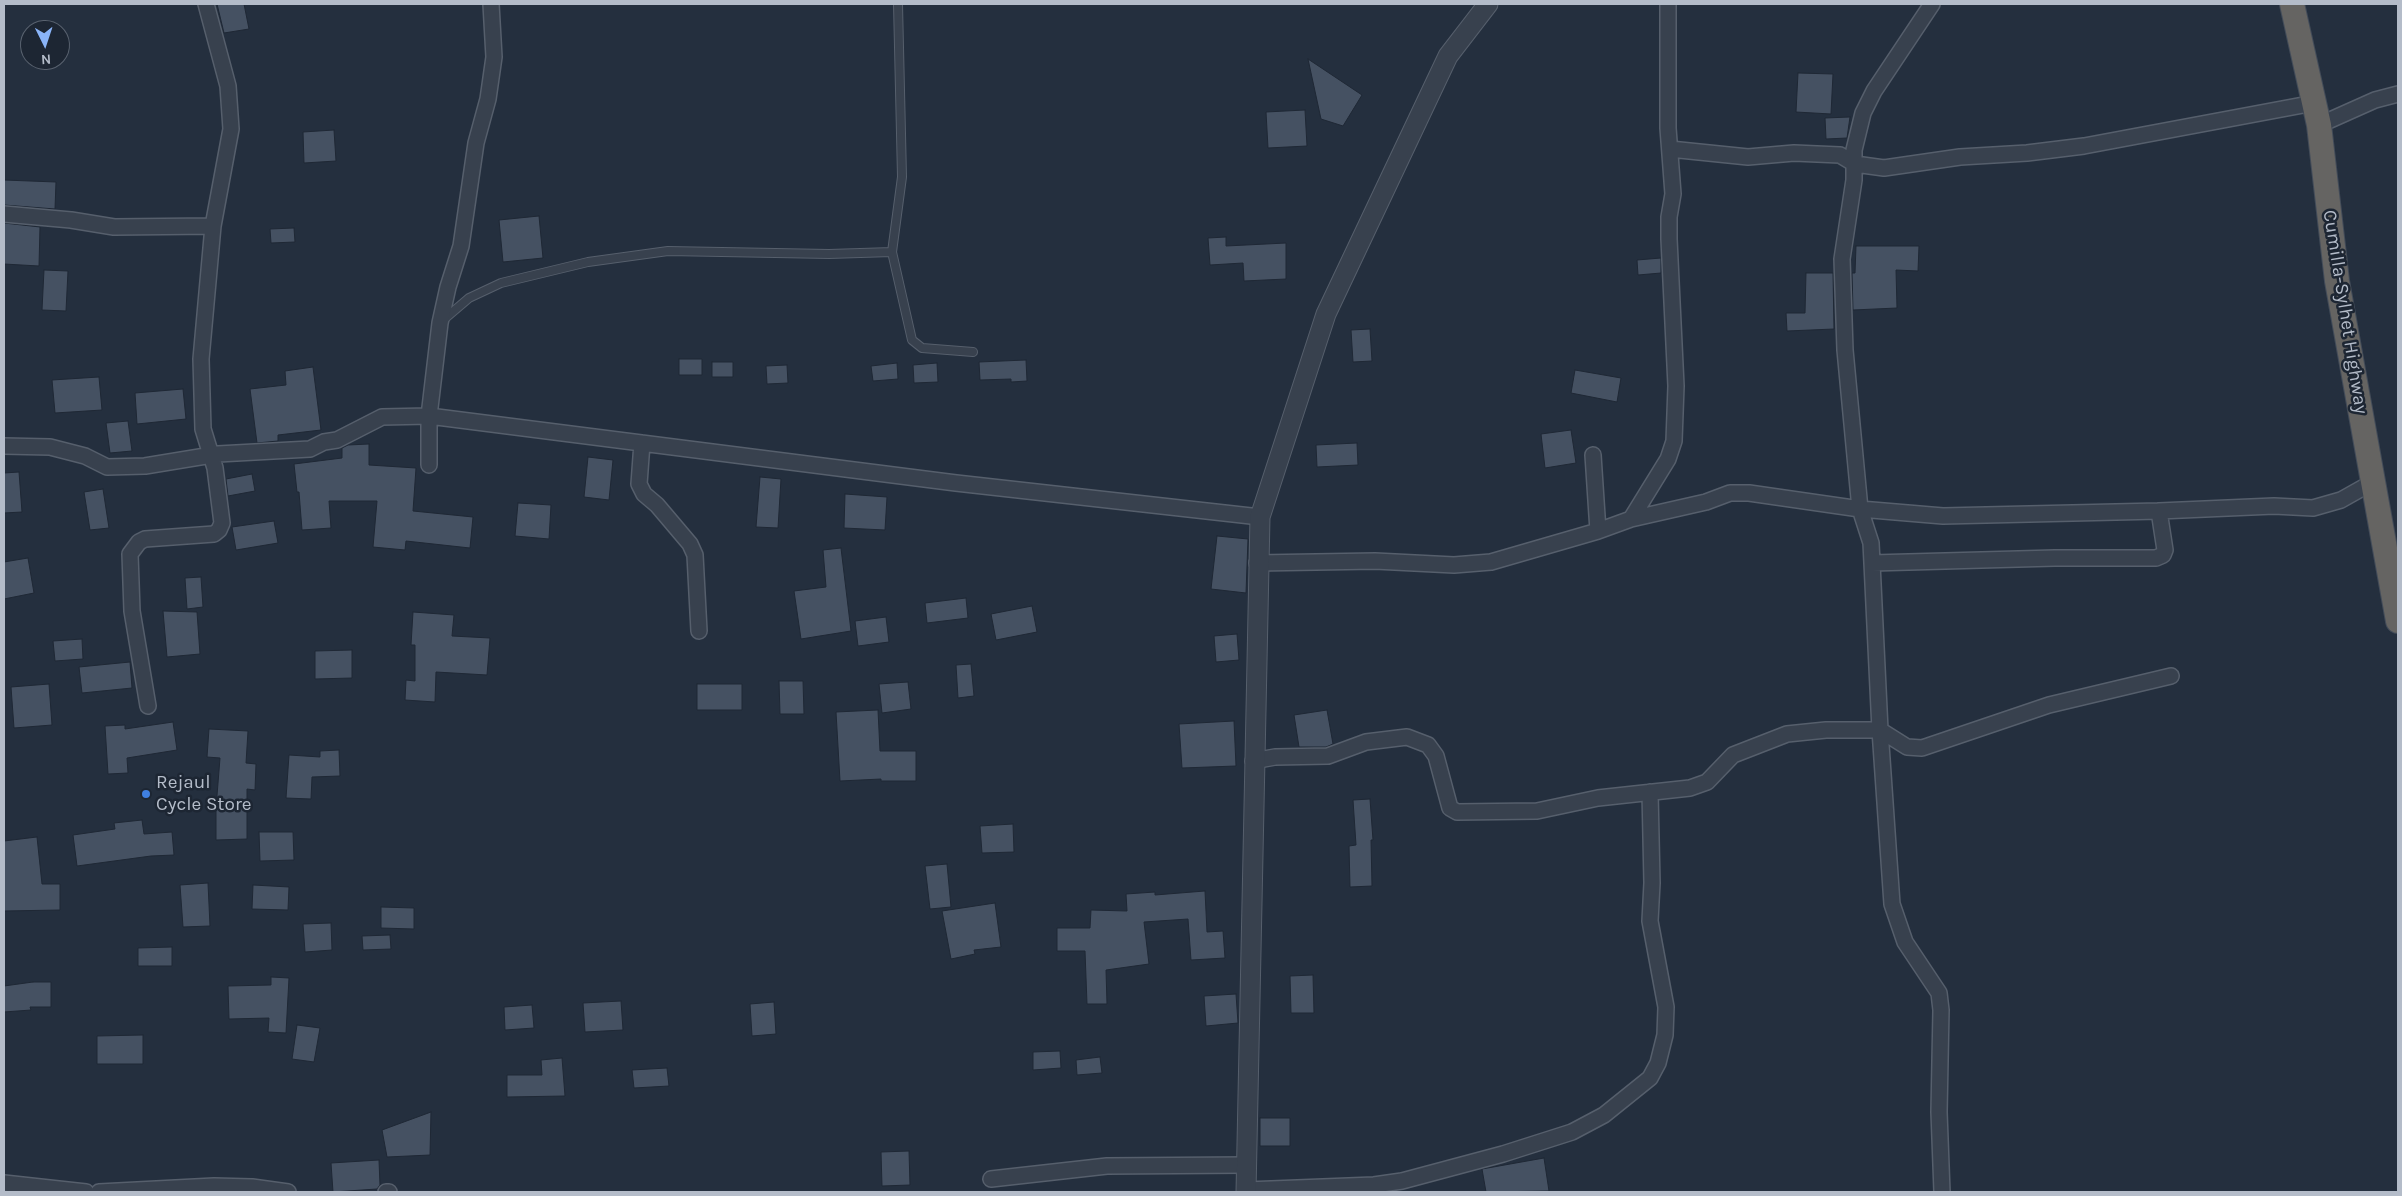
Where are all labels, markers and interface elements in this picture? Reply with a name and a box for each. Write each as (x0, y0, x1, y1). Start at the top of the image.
north arrow (20, 20, 70, 70)
text: N (40, 51, 52, 68)
street label: Cumilla-Sylhet Highway (2318, 208, 2372, 416)
place label: Rejaul Cycle Store (156, 772, 252, 816)
marker: Rejaul Cycle Store (140, 788, 152, 800)

